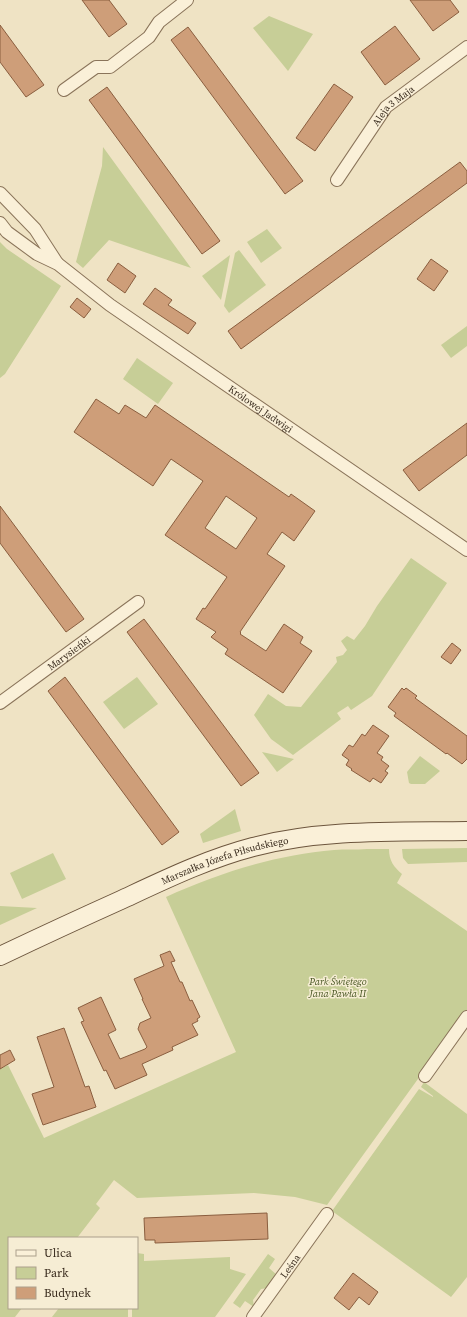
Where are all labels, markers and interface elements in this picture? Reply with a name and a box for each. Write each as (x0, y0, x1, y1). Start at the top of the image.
street label: Aleja 3 Maja (369, 82, 418, 128)
street label: Królowej Jadwigi (226, 382, 295, 436)
street label: Marysieńki (45, 633, 93, 673)
street label: Marszałka Józefa Piłsudskiego (159, 834, 290, 888)
park label: Park Świętego Jana Pawła II (308, 975, 367, 1000)
legend (8, 1237, 138, 1309)
text: Ulica (44, 1245, 73, 1261)
street label: Leśna (277, 1251, 304, 1281)
text: Park (44, 1265, 69, 1281)
text: Budynek (44, 1285, 91, 1301)

